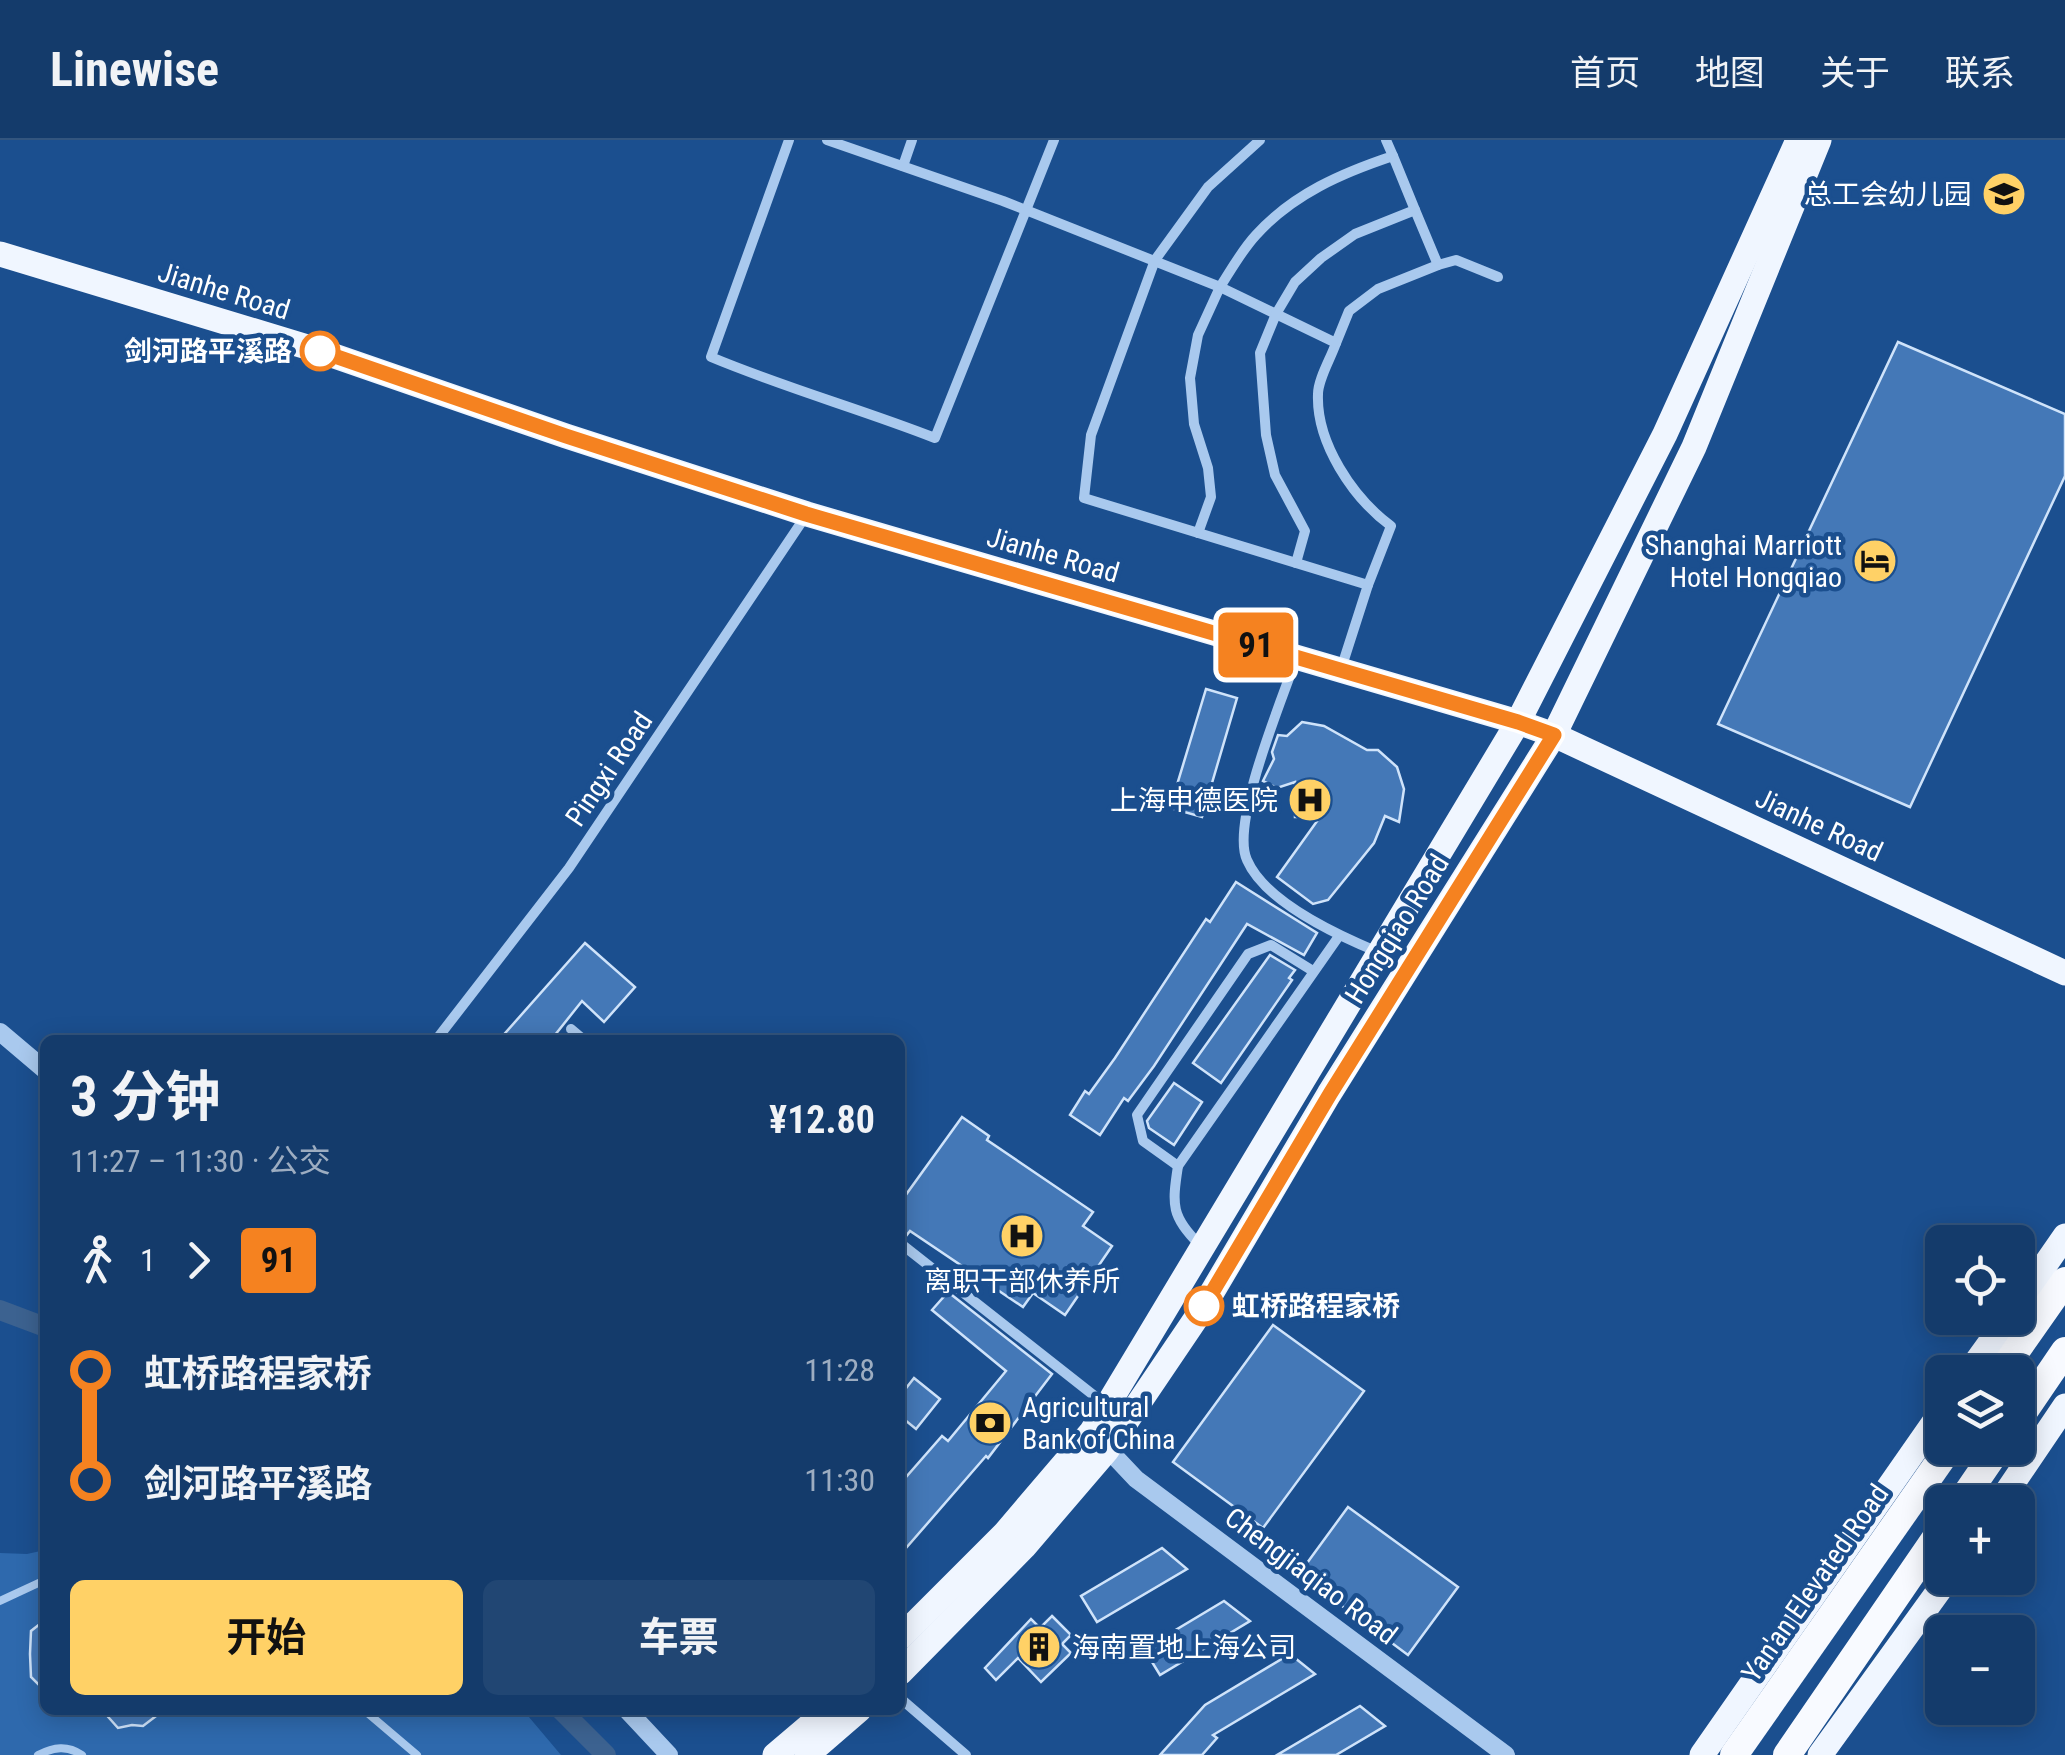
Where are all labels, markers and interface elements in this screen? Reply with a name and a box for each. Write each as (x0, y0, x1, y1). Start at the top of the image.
text: Linewise (50, 41, 219, 98)
text: 首页 (1570, 53, 1640, 94)
text: 地图 (1695, 53, 1765, 94)
text: 关于 (1820, 53, 1890, 94)
text: 联系 (1945, 53, 2015, 94)
school or university icon: 总工会幼儿园 (1981, 171, 2027, 217)
place label: 总工会幼儿园 (1804, 178, 1972, 211)
street label: Jianhe Road (154, 255, 294, 327)
marker: 剑河路平溪路 (301, 332, 339, 370)
place label: 剑河路平溪路 (124, 335, 292, 368)
street label: Jianhe Road (983, 520, 1123, 590)
place label: Shanghai Marriott Hotel Hongqiao (1645, 529, 1842, 594)
hotel icon: Shanghai Marriott Hotel Hongqiao (1852, 538, 1898, 584)
line badge: 91 (1211, 612, 1301, 678)
text: 91 (1238, 625, 1274, 666)
street label: Pingxi Road (559, 706, 659, 832)
hospital icon: 上海申德医院 (1287, 777, 1333, 823)
street label: Jianhe Road (1750, 781, 1888, 869)
place label: 上海申德医院 (1110, 784, 1278, 817)
street label: Hongqiao Road (1338, 848, 1456, 1010)
text: 3 分钟 (70, 1065, 220, 1129)
text: ¥12.80 (769, 1098, 875, 1142)
text: 11:27 – 11:30 · 公交 (70, 1142, 331, 1180)
hospital icon: 离职干部休养所 (999, 1213, 1045, 1259)
map controls (1925, 1225, 2035, 1725)
button: locate (1925, 1225, 2035, 1335)
icon: walk (70, 1233, 125, 1288)
icon: forward (171, 1233, 226, 1288)
text: 91 (261, 1240, 296, 1281)
text: 1 (140, 1241, 156, 1279)
place label: 离职干部休养所 (924, 1265, 1120, 1298)
marker: 虹桥路程家桥 (1185, 1287, 1223, 1325)
place label: 虹桥路程家桥 (1232, 1290, 1400, 1323)
text: 11:28 (804, 1351, 875, 1389)
text: 虹桥路程家桥 (144, 1352, 372, 1396)
button: layers (1925, 1355, 2035, 1465)
place label: Agricultural Bank of China (1022, 1391, 1175, 1456)
bank icon: Agricultural Bank of China (967, 1400, 1013, 1446)
text: 11:30 (804, 1461, 875, 1499)
text: 剑河路平溪路 (144, 1462, 372, 1506)
street label: Yan'an Elevated Road (1735, 1478, 1895, 1688)
button: + (1925, 1485, 2035, 1595)
street label: Chengjiaqiao Road (1219, 1501, 1403, 1651)
button: 开始 (70, 1580, 463, 1695)
button: 车票 (483, 1580, 875, 1695)
button: − (1925, 1615, 2035, 1725)
building icon: 海南置地上海公司 (1016, 1624, 1062, 1670)
place label: 海南置地上海公司 (1072, 1631, 1296, 1664)

